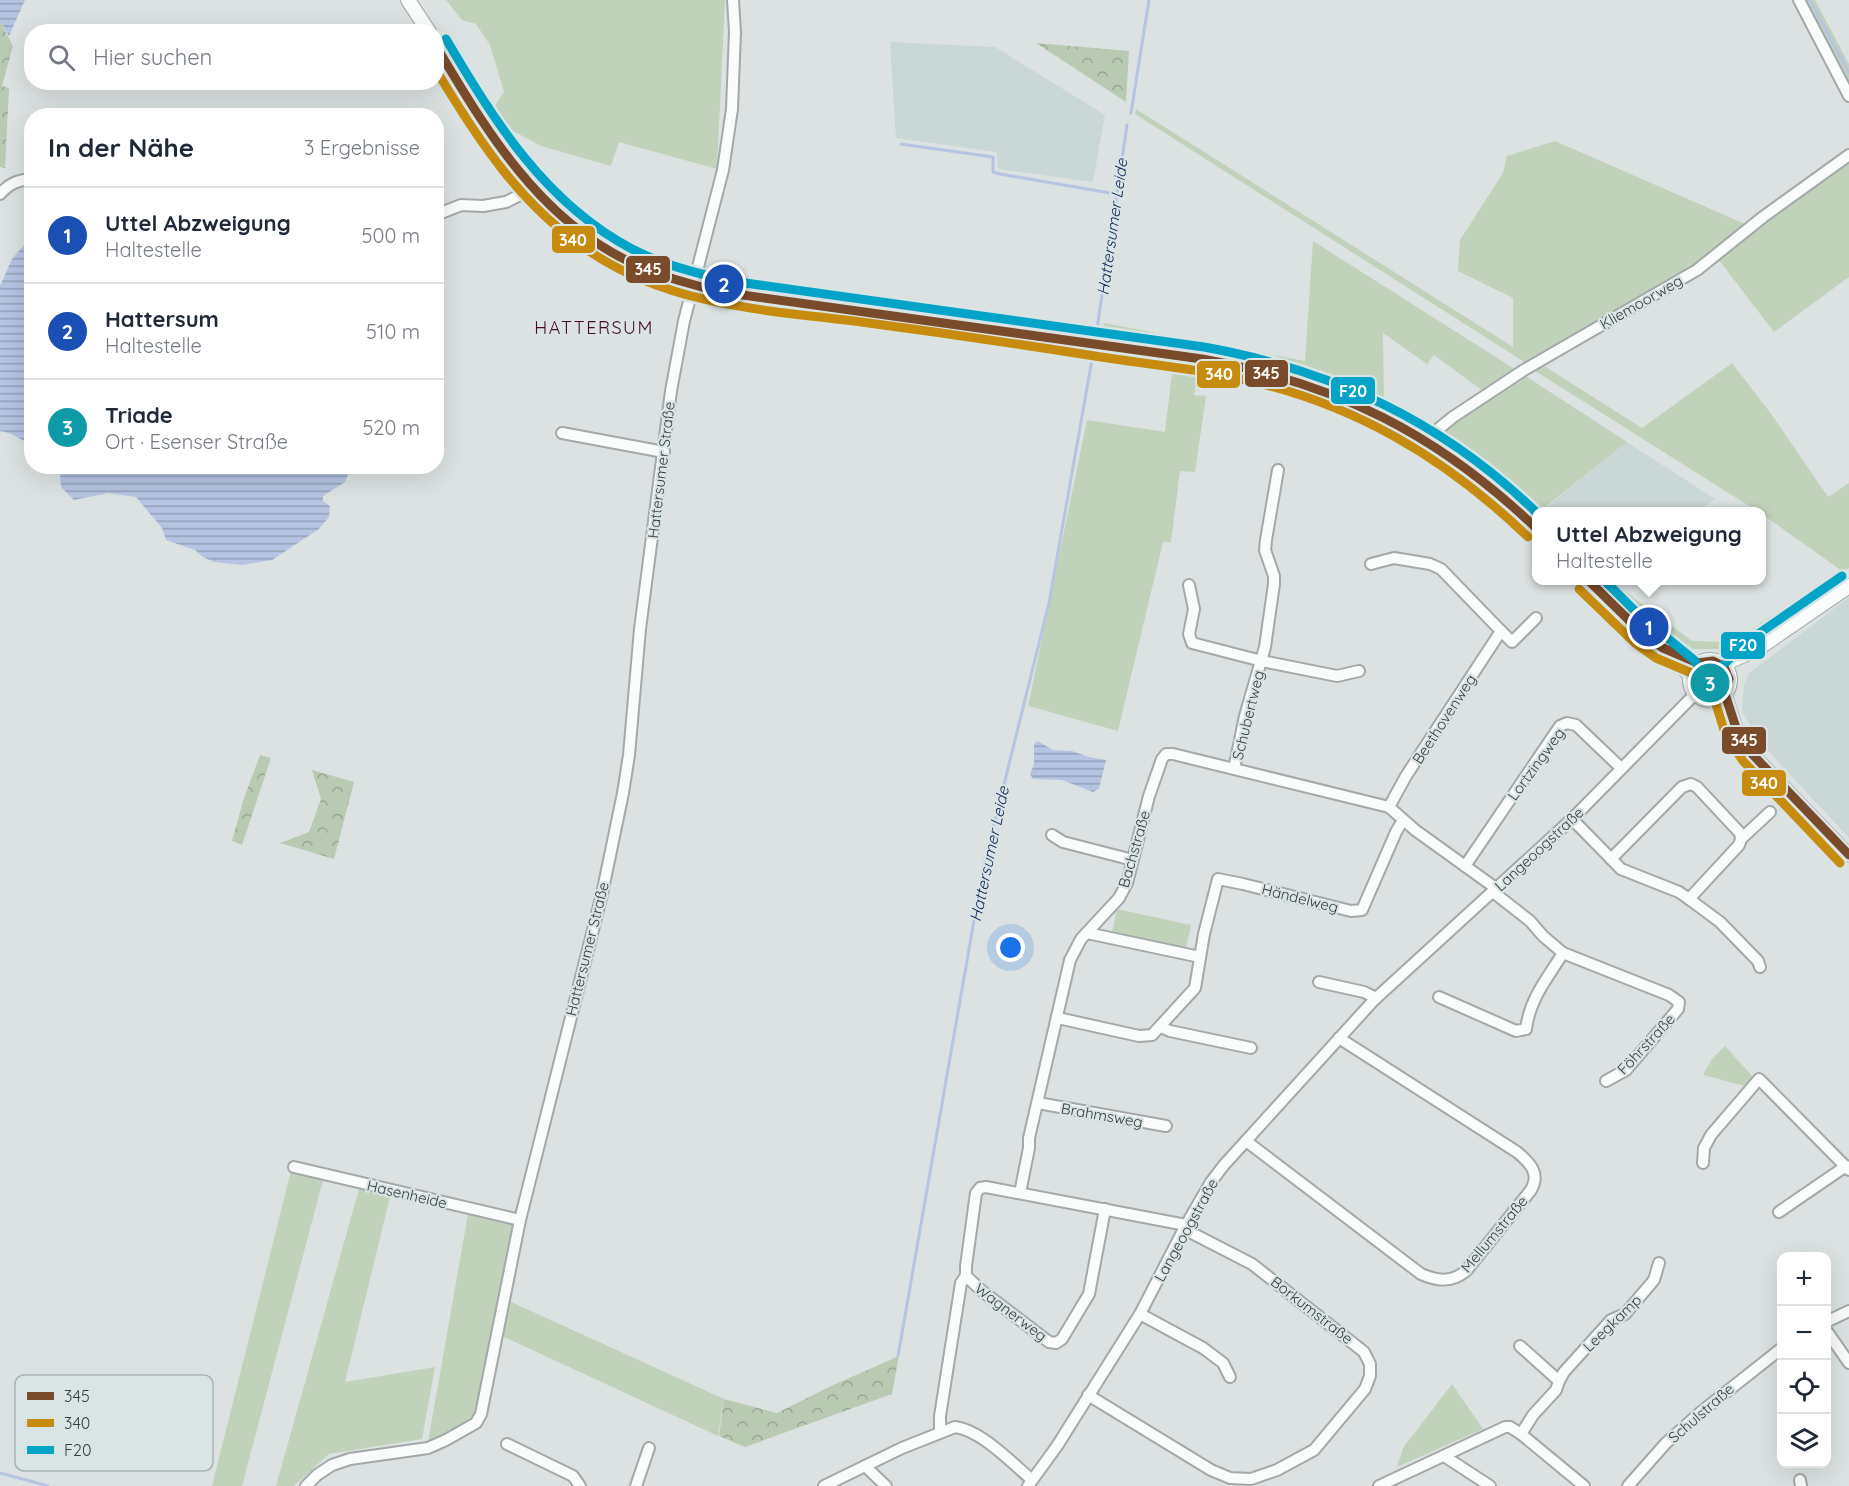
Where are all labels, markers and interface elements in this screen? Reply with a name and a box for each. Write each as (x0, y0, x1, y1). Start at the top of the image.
search box (24, 24, 444, 90)
icon: search (45, 41, 78, 74)
text: Hier suchen (93, 43, 212, 71)
text: In der Nähe (48, 131, 194, 164)
text: 3 Ergebnisse (304, 135, 420, 160)
water label: Hattersumer Leide (1093, 156, 1132, 297)
text: Uttel Abzweigung (105, 209, 291, 237)
text: 1 (64, 223, 71, 248)
text: 500 m (362, 223, 420, 248)
line badge: 340 (551, 225, 596, 254)
text: 340 (559, 230, 587, 250)
text: Haltestelle (105, 237, 202, 262)
line badge: 345 (625, 255, 671, 284)
text: 345 (634, 259, 662, 279)
pin: 2 (704, 262, 744, 306)
street label: Kliemoorweg (1596, 271, 1686, 333)
text: Hattersum (105, 305, 219, 333)
district label: HATTERSUM (534, 316, 654, 339)
text: 2 (62, 319, 73, 344)
text: 510 m (366, 319, 420, 344)
text: Haltestelle (105, 333, 202, 358)
line badge: 345 (1244, 359, 1289, 388)
line badge: 340 (1196, 360, 1241, 389)
text: 345 (1252, 363, 1280, 383)
text: 340 (1205, 364, 1233, 384)
line badge: F20 (1330, 376, 1376, 405)
text: F20 (1339, 381, 1367, 401)
text: Triade (105, 401, 173, 429)
street label: Hattersumer Straße (643, 401, 679, 539)
text: 3 (62, 415, 73, 440)
text: 520 m (362, 415, 420, 440)
text: Ort · Esenser Straße (105, 429, 288, 454)
popup (1532, 507, 1766, 585)
text: Uttel Abzweigung (1556, 520, 1742, 548)
text: Haltestelle (1556, 548, 1653, 573)
pin: 1 (1630, 604, 1668, 650)
line badge: F20 (1720, 631, 1766, 660)
text: F20 (1729, 635, 1757, 655)
pin: 3 (1690, 660, 1730, 706)
street label: Schubertweg (1228, 668, 1268, 762)
street label: Beethovenweg (1408, 670, 1480, 768)
street label: Lortzingweg (1503, 724, 1569, 804)
line badge: 345 (1721, 726, 1767, 755)
text: 345 (1730, 730, 1758, 750)
line badge: 340 (1741, 769, 1787, 797)
text: 340 (1750, 773, 1778, 793)
water label: Hattersumer Leide (965, 784, 1013, 923)
street label: Langeoogstraße (1490, 803, 1588, 895)
street label: Bachstraße (1114, 808, 1154, 890)
street label: Händelweg (1260, 879, 1340, 917)
street label: Hattersumer Straße (561, 880, 613, 1018)
your location (996, 933, 1025, 962)
street label: Föhrstraße (1613, 1010, 1679, 1078)
street label: Brahmsweg (1060, 1098, 1144, 1132)
street label: Langeoogstraße (1150, 1175, 1222, 1285)
street label: Hasenheide (365, 1176, 449, 1212)
street label: Mellumstraße (1456, 1192, 1532, 1276)
map controls (1777, 1252, 1831, 1468)
button: + (1777, 1252, 1831, 1306)
street label: Borkumstraße (1267, 1272, 1357, 1348)
street label: Wagnerweg (971, 1279, 1051, 1345)
street label: Leegkamp (1579, 1290, 1645, 1356)
button: − (1777, 1306, 1831, 1360)
button: locate (1777, 1360, 1831, 1414)
legend (15, 1375, 213, 1471)
street label: Schulstraße (1664, 1379, 1738, 1447)
text: 345 (64, 1386, 90, 1406)
text: 340 (64, 1413, 90, 1433)
button: layers (1777, 1414, 1831, 1468)
text: F20 (64, 1440, 91, 1460)

